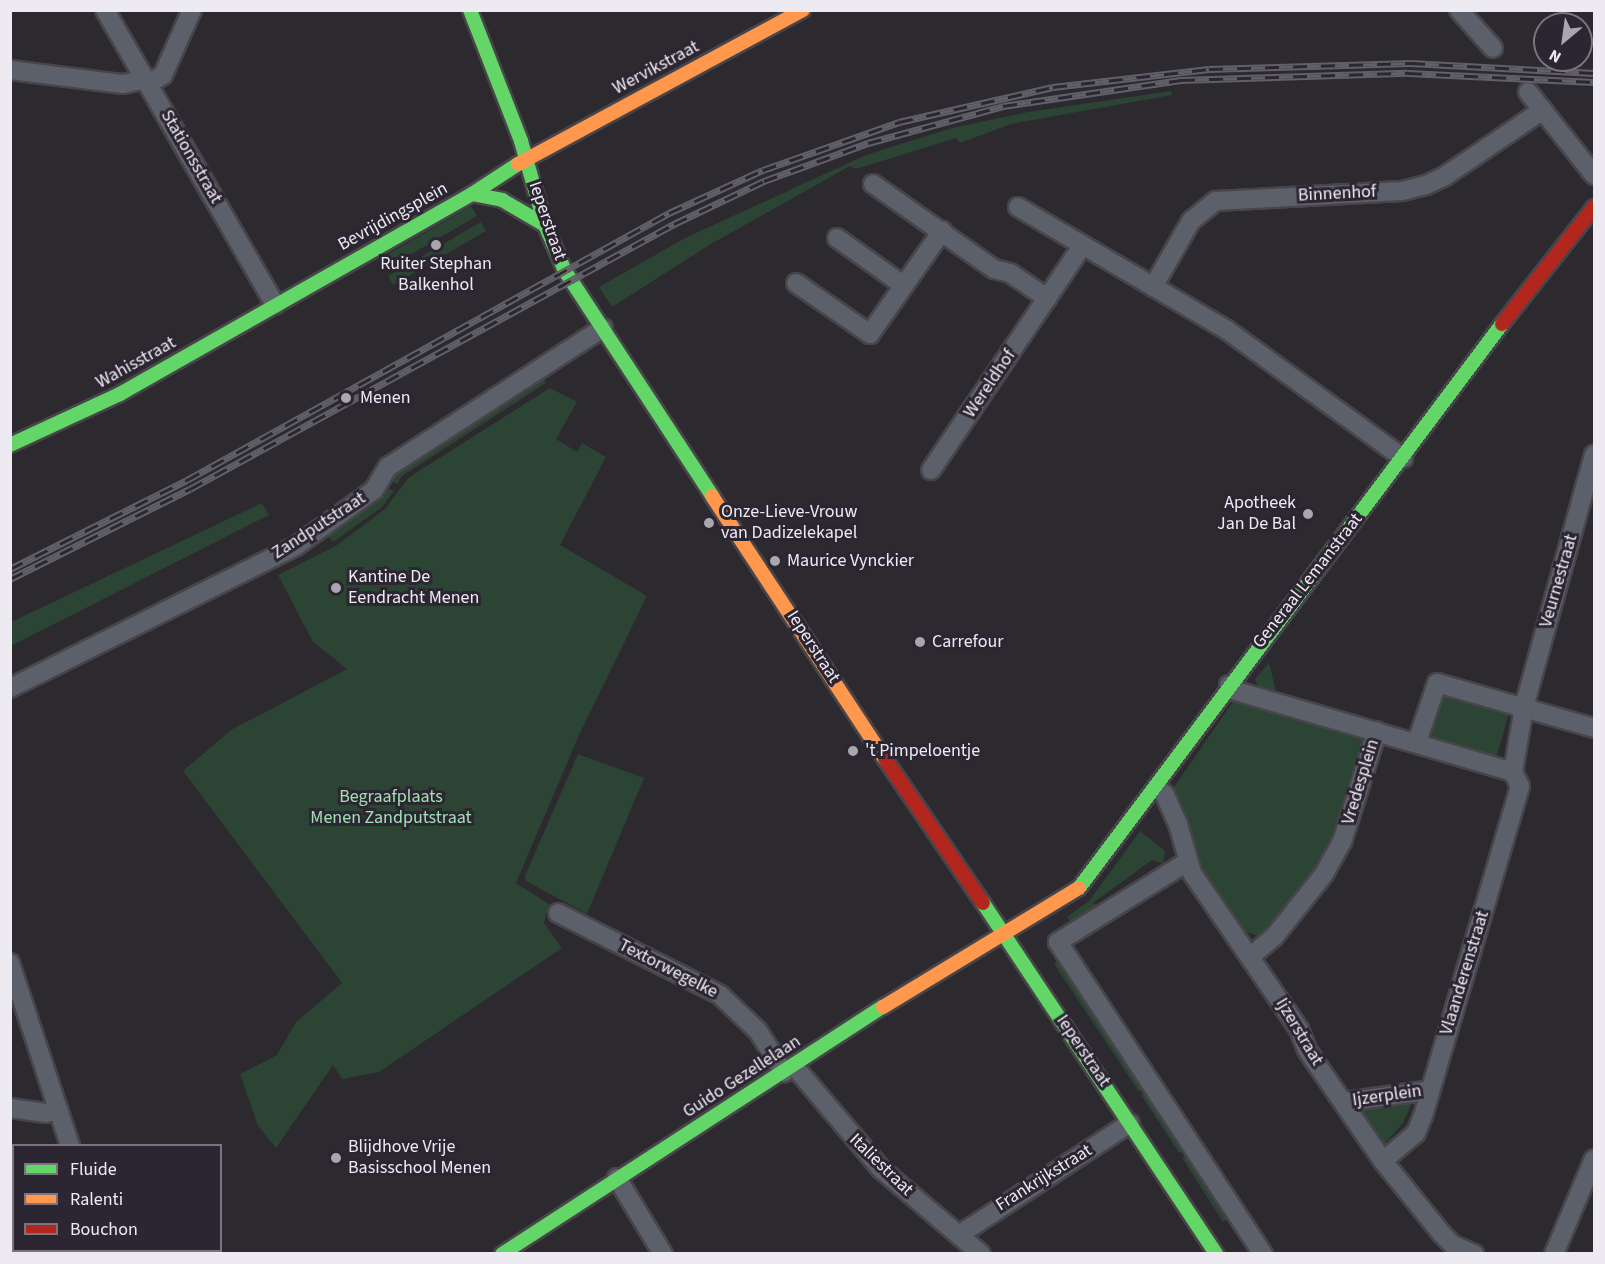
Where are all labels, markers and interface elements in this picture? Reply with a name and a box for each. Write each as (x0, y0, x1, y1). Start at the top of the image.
north arrow (1533, 12, 1593, 72)
street label: Wervikstraat (609, 36, 703, 100)
text: N (1545, 44, 1565, 68)
street label: Stationsstraat (156, 106, 226, 208)
street label: Bevrijdingsplein (335, 178, 451, 256)
street label: Ieperstraat (523, 179, 571, 263)
street label: Binnenhof (1297, 181, 1377, 207)
marker: Ruiter Stephan Balkenhol (429, 238, 443, 252)
place label: Ruiter Stephan Balkenhol (380, 254, 492, 296)
street label: Wahisstraat (92, 332, 180, 394)
street label: Wereldhof (959, 346, 1021, 422)
place label: Menen (360, 387, 411, 409)
marker: Menen (337, 389, 355, 407)
street label: Zandputstraat (268, 488, 370, 564)
place label: Apotheek Jan De Bal (1217, 493, 1296, 536)
place label: Onze-Lieve-Vrouw van Dadizelekapel (721, 502, 857, 544)
marker: Apotheek Jan De Bal (1301, 507, 1315, 521)
street label: Generaal Lemanstraat (1249, 509, 1367, 653)
marker: Onze-Lieve-Vrouw van Dadizelekapel (702, 516, 716, 530)
street label: Veurnestraat (1535, 532, 1583, 630)
place label: Maurice Vynckier (787, 550, 914, 572)
marker: Maurice Vynckier (768, 554, 782, 568)
place label: Kantine De Eendracht Menen (348, 567, 479, 610)
marker: Kantine De Eendracht Menen (329, 581, 343, 595)
street label: Ieperstraat (782, 607, 844, 687)
place label: Carrefour (932, 631, 1003, 653)
marker: Carrefour (913, 635, 927, 649)
street label: Vredesplein (1338, 737, 1384, 827)
place label: 't Pimpeloentje (865, 740, 980, 762)
marker: 't Pimpeloentje (846, 744, 860, 758)
park label: Begraafplaats Menen Zandputstraat (310, 787, 472, 830)
street label: Vlaanderenstraat (1436, 908, 1494, 1038)
street label: Textorwegelke (615, 935, 721, 1003)
street label: Ijzerstraat (1270, 994, 1328, 1070)
street label: Ieperstraat (1051, 1011, 1115, 1091)
street label: Guido Gezellelaan (679, 1031, 805, 1123)
street label: Ijzerplein (1351, 1080, 1423, 1112)
street label: Italiestraat (845, 1129, 917, 1201)
place label: Blijdhove Vrije Basisschool Menen (348, 1137, 491, 1180)
street label: Frankrijkstraat (992, 1140, 1096, 1216)
legend (12, 1144, 222, 1252)
marker: Blijdhove Vrije Basisschool Menen (329, 1151, 343, 1165)
text: Fluide (70, 1157, 117, 1182)
text: Ralenti (70, 1187, 123, 1212)
text: Bouchon (70, 1217, 138, 1242)

